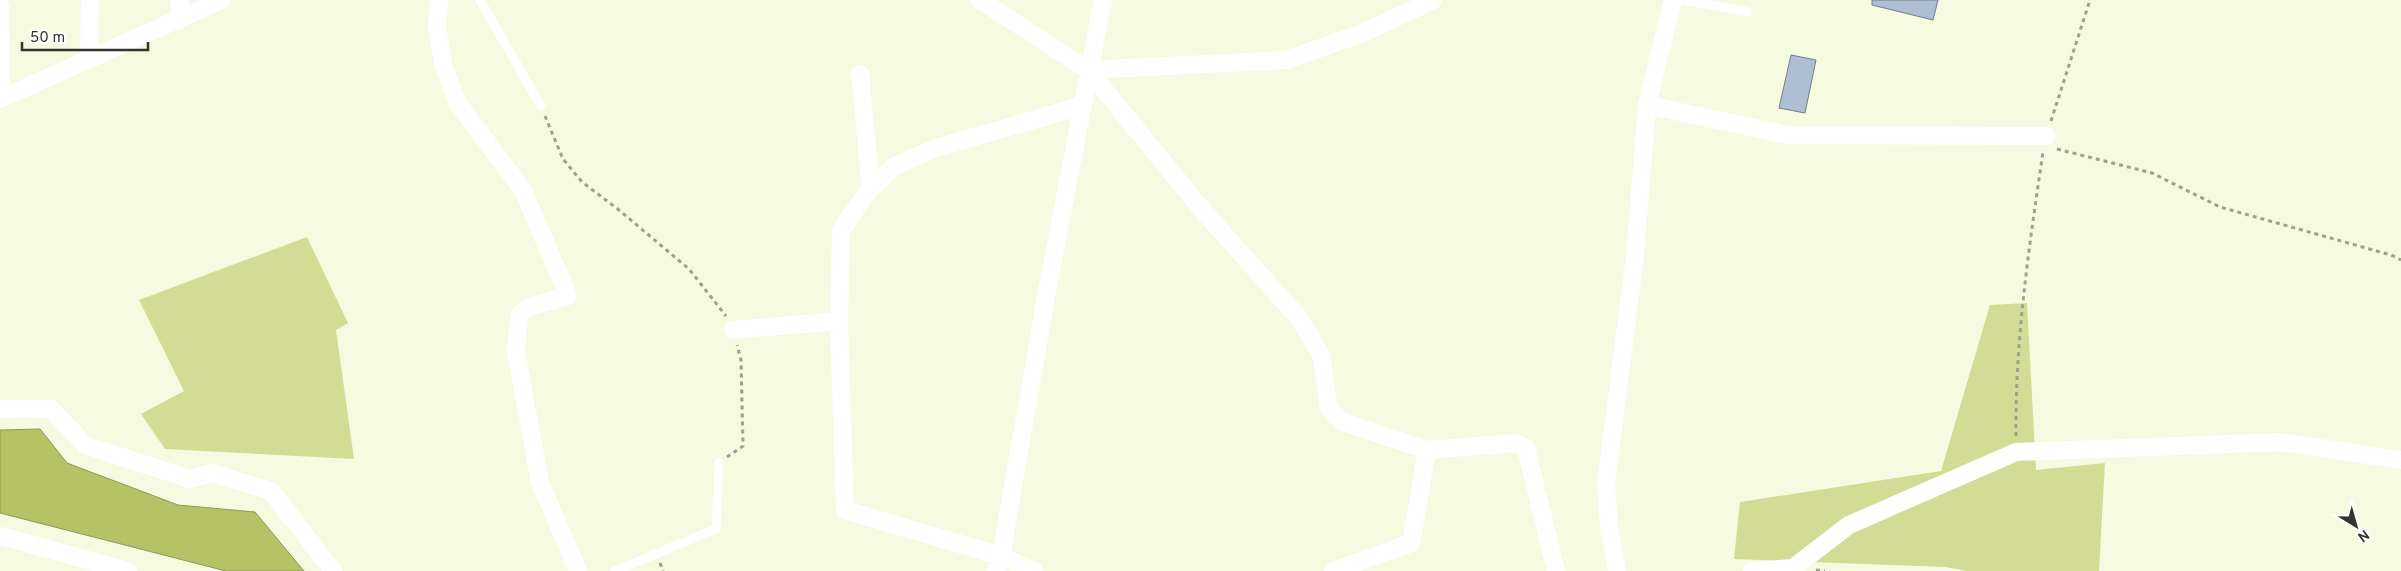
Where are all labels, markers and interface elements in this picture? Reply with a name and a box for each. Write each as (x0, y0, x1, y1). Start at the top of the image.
scale bar (22, 20, 149, 52)
text: 50 m (30, 29, 65, 48)
north arrow (2331, 501, 2381, 551)
text: N (2354, 525, 2372, 545)

